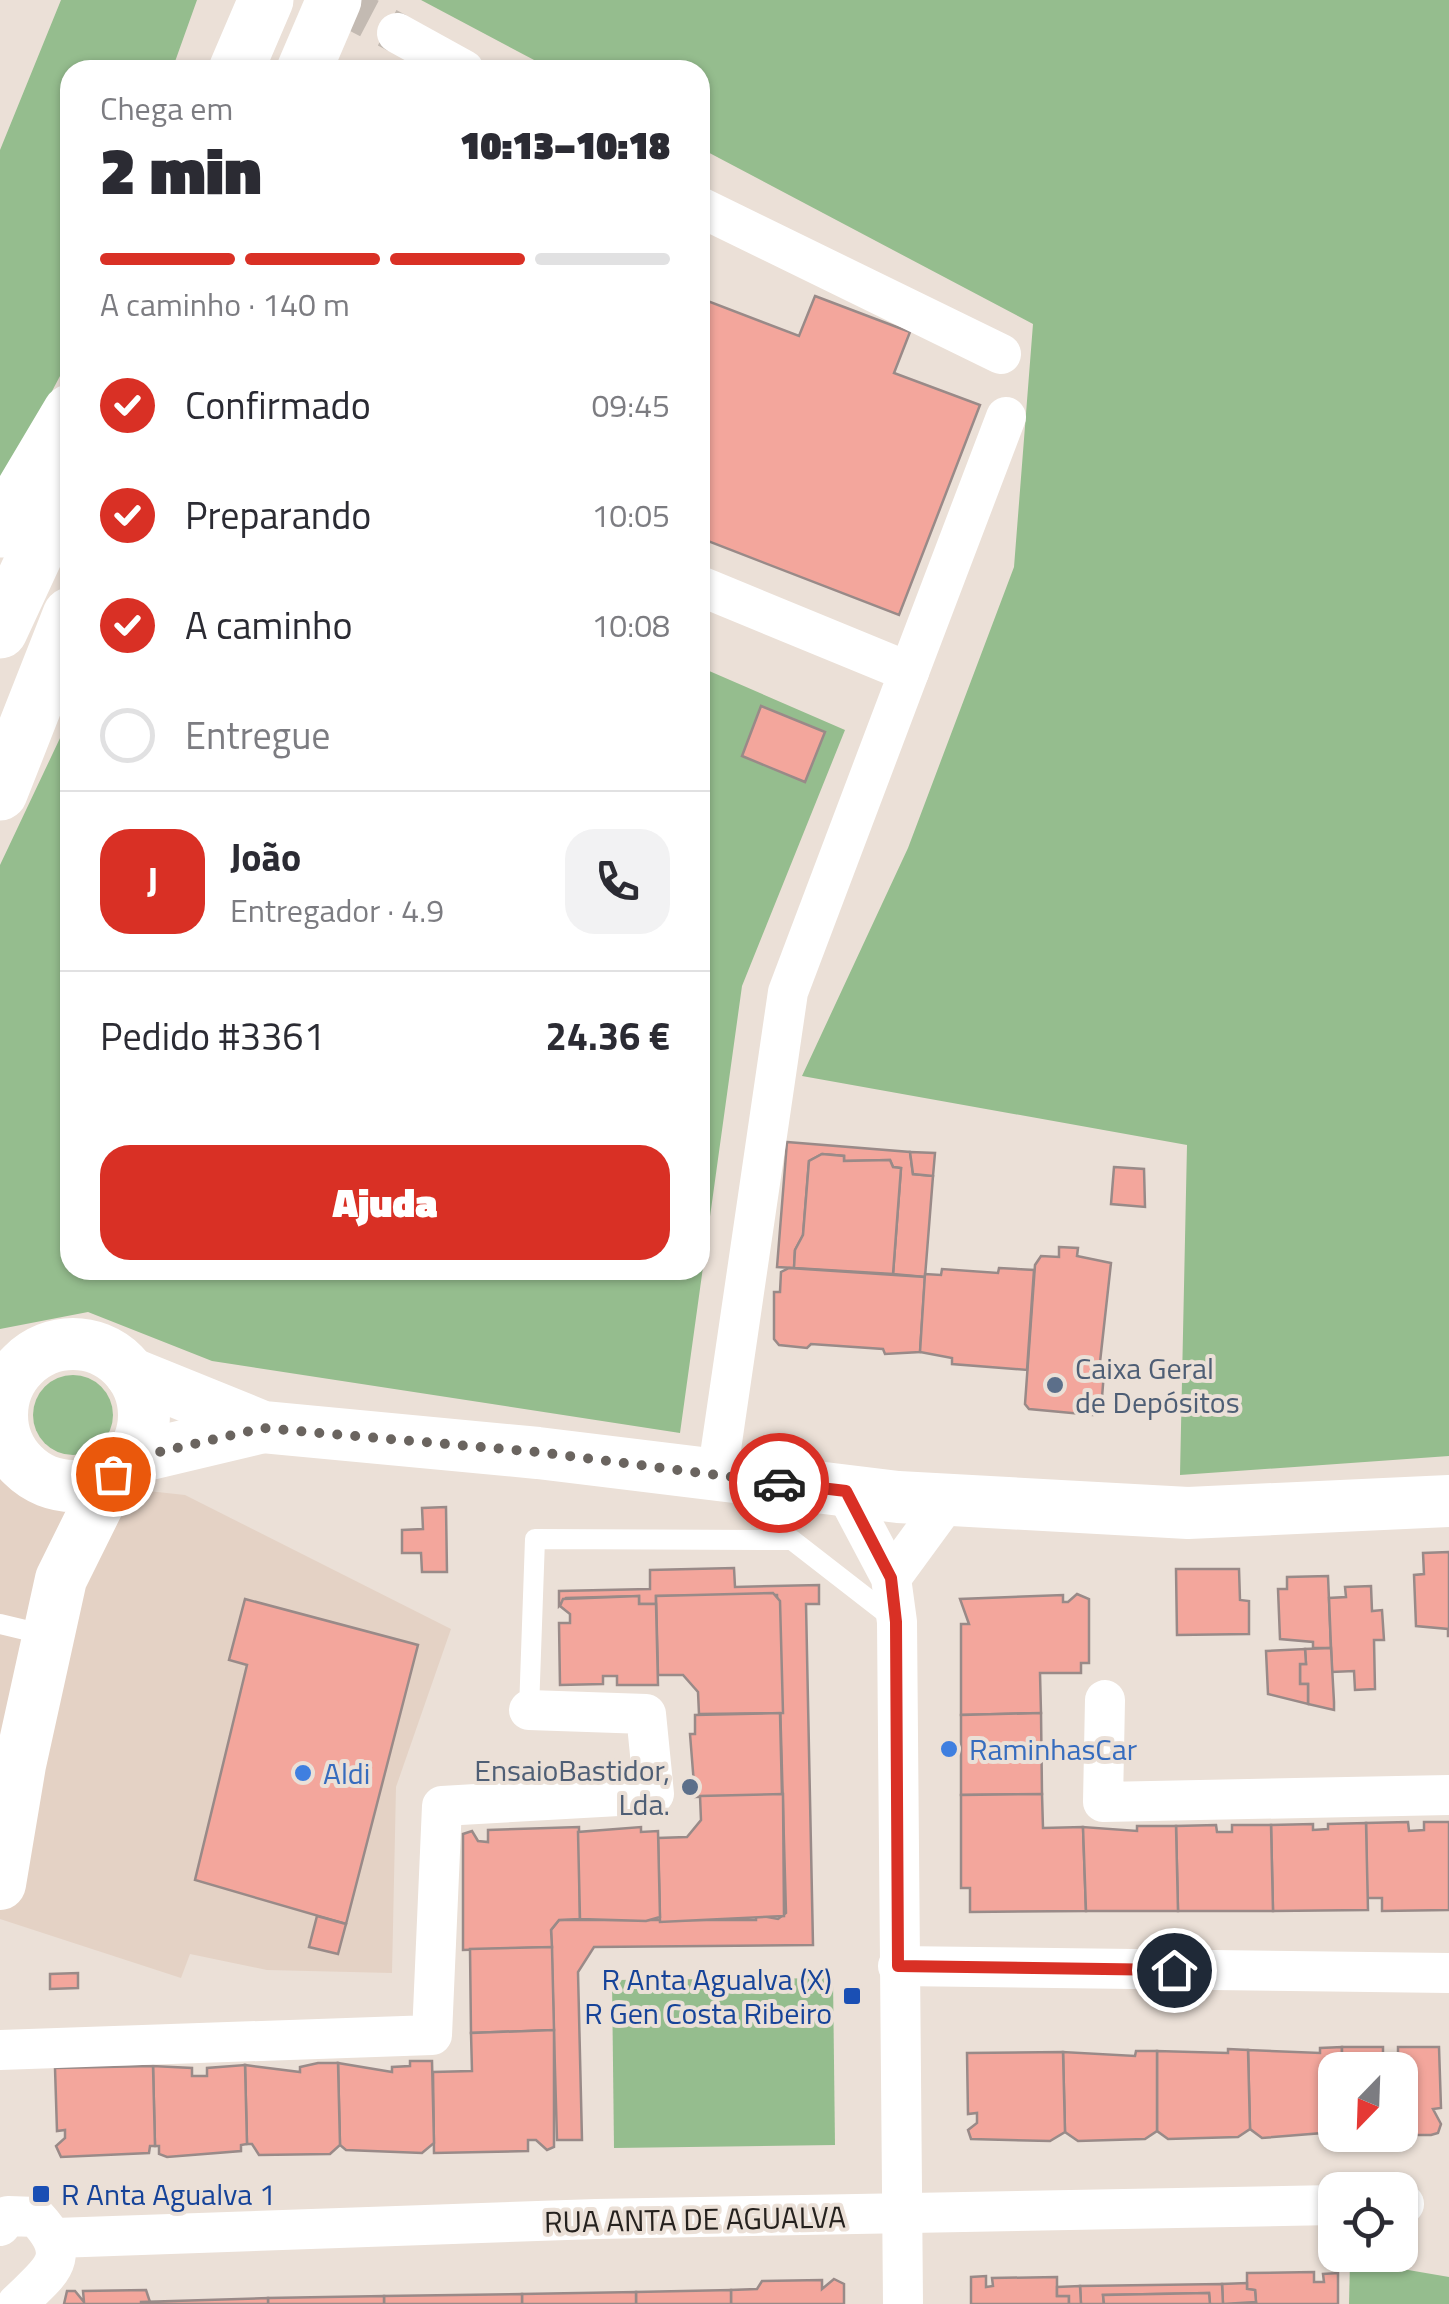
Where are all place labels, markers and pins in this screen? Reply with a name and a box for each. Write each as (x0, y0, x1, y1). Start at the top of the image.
place label: Caixa Geral de Depósitos (1075, 1345, 1240, 1425)
marker: Caixa Geral de Depósitos (1044, 1374, 1066, 1396)
pin (71, 1432, 156, 1517)
place label: RaminhasCar (969, 1726, 1137, 1772)
marker: RaminhasCar (938, 1738, 960, 1760)
place label: EnsaioBastidor, Lda. (474, 1747, 670, 1827)
place label: Aldi (323, 1750, 370, 1796)
marker: Aldi (292, 1762, 314, 1784)
marker: EnsaioBastidor, Lda. (679, 1776, 701, 1798)
pin (1132, 1928, 1217, 2013)
place label: R Anta Agualva (X) R Gen Costa Ribeiro (584, 1956, 832, 2036)
marker: R Anta Agualva (X) R Gen Costa Ribeiro (841, 1985, 863, 2007)
place label: R Anta Agualva 1 (61, 2171, 276, 2217)
marker: R Anta Agualva 1 (30, 2183, 52, 2205)

